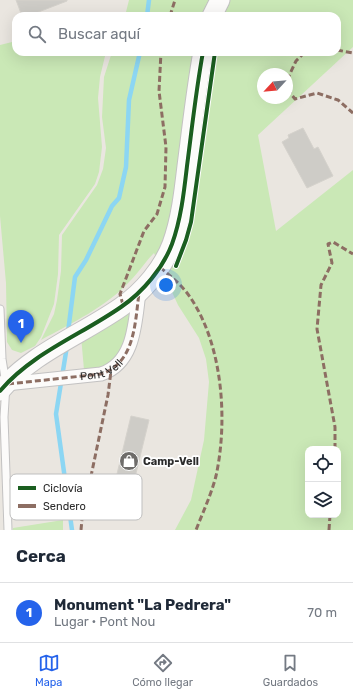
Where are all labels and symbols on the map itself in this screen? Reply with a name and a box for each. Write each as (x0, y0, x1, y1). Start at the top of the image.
north arrow (257, 68, 293, 104)
your location (156, 275, 176, 295)
pin: 1 (8, 310, 34, 343)
street label: Pont Vell (80, 357, 126, 383)
shop icon: Camp-Vell (118, 450, 140, 472)
place label: Camp-Vell (143, 455, 199, 468)
legend (10, 474, 142, 520)
text: Ciclovía (43, 482, 83, 495)
text: Sendero (43, 500, 86, 513)

